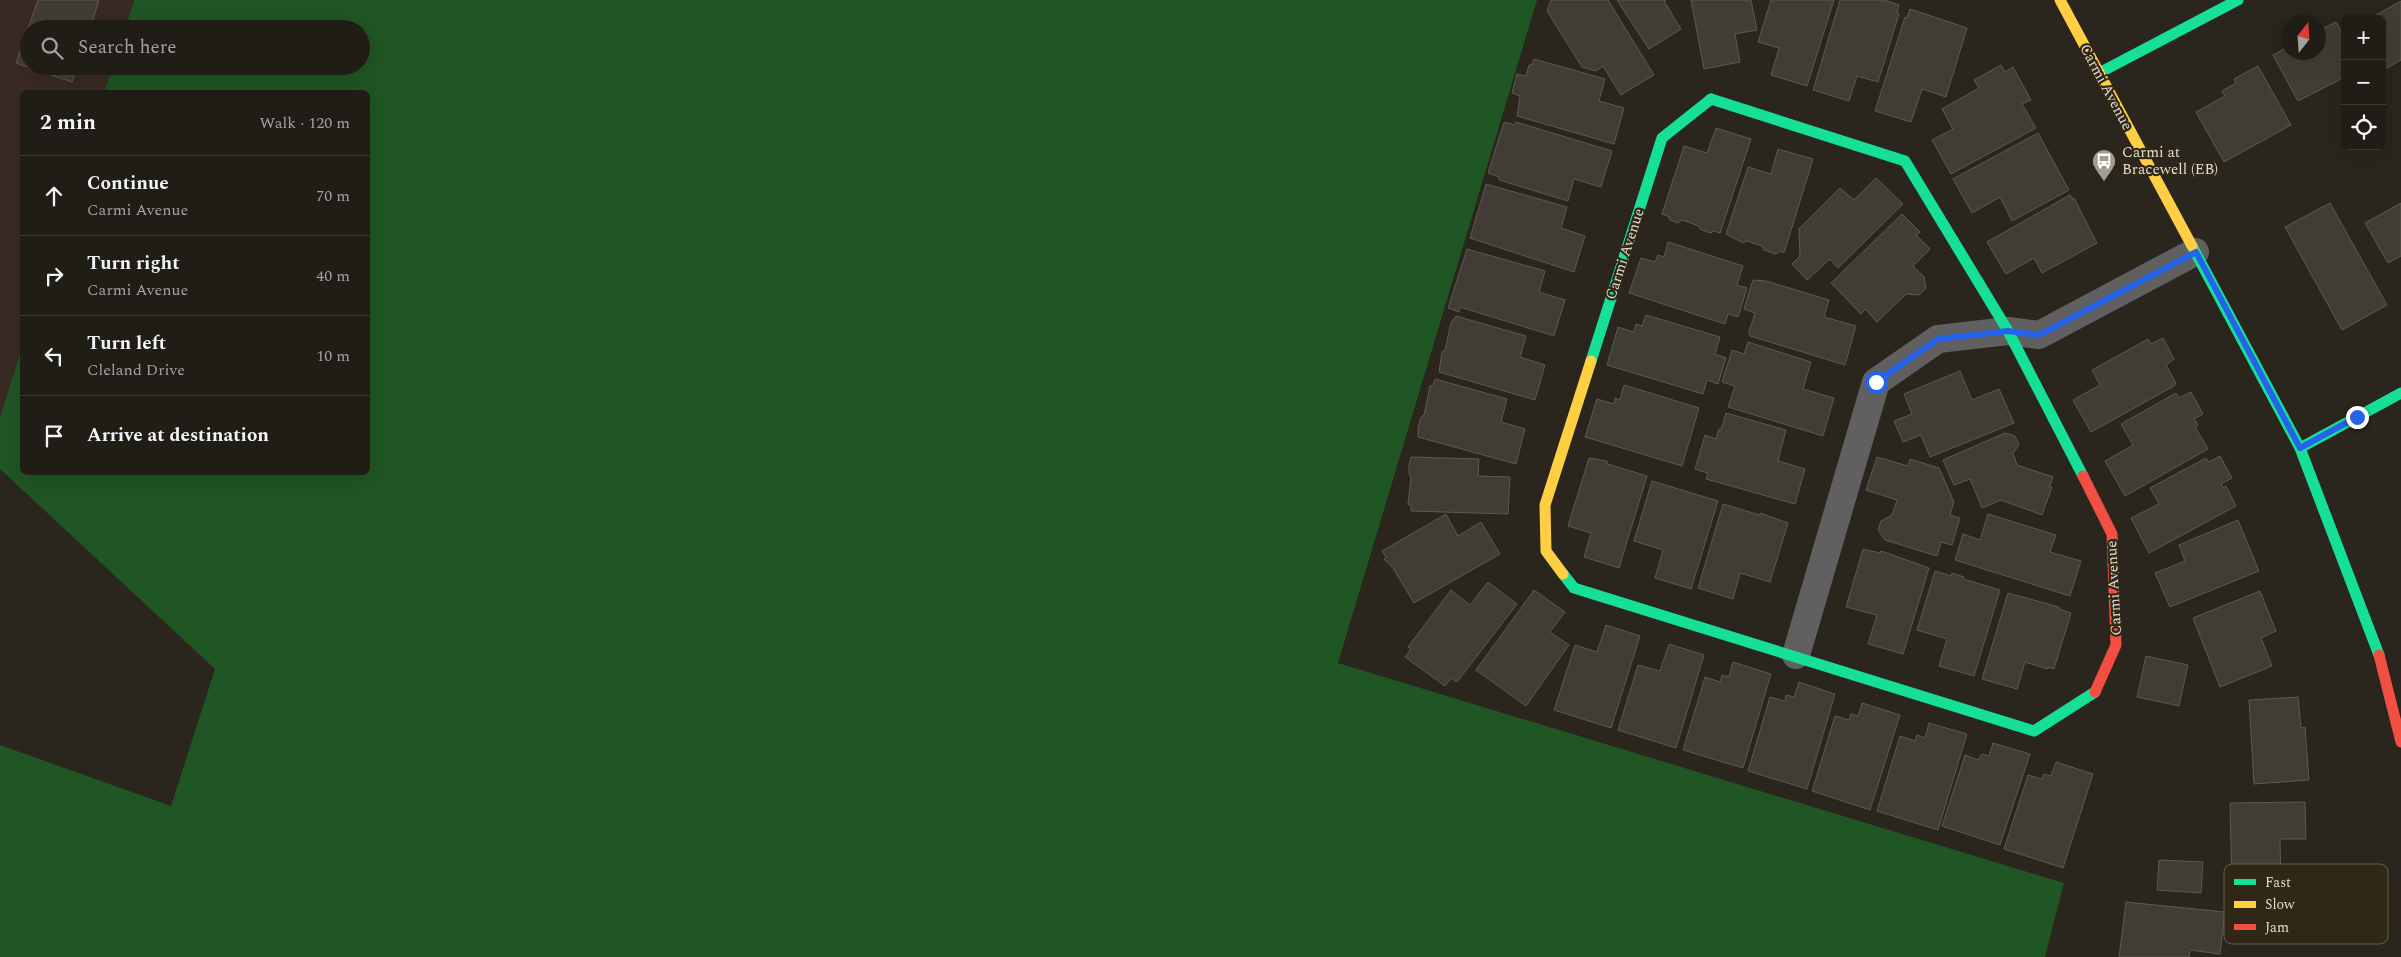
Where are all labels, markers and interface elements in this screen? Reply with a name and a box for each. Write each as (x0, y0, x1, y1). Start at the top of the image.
north arrow (2281, 15, 2326, 60)
map controls (2341, 15, 2386, 150)
button: + (2341, 15, 2386, 60)
search box (20, 20, 370, 75)
text: Search here (78, 33, 177, 62)
icon: search (38, 34, 66, 62)
street label: Carmi Avenue (2074, 40, 2138, 134)
button: − (2341, 60, 2386, 105)
button: locate (2341, 105, 2386, 150)
text: 2 min (40, 107, 96, 139)
text: Walk · 120 m (259, 111, 350, 135)
place label: Carmi at Bracewell (EB) (2122, 141, 2218, 181)
bus stop icon: Carmi at Bracewell (EB) (2091, 148, 2117, 182)
text: Continue (87, 169, 169, 198)
icon: ahead (40, 182, 68, 210)
text: 70 m (316, 184, 350, 208)
text: Carmi Avenue (87, 198, 188, 222)
street label: Carmi Avenue (1599, 205, 1651, 303)
text: Turn right (87, 249, 180, 278)
icon: right (40, 262, 68, 290)
text: 40 m (316, 264, 350, 288)
text: Carmi Avenue (87, 278, 188, 302)
text: Turn left (87, 329, 166, 358)
icon: left (40, 342, 68, 370)
text: 10 m (316, 344, 350, 368)
text: Cleland Drive (87, 358, 185, 382)
route start (1865, 371, 1888, 394)
route end (2346, 406, 2369, 429)
text: Arrive at destination (87, 421, 269, 450)
icon: arrive (40, 422, 68, 450)
street label: Carmi Avenue (2100, 540, 2128, 636)
legend (2224, 864, 2388, 944)
text: Fast (2265, 872, 2291, 893)
text: Slow (2265, 894, 2295, 915)
text: Jam (2265, 917, 2289, 938)

